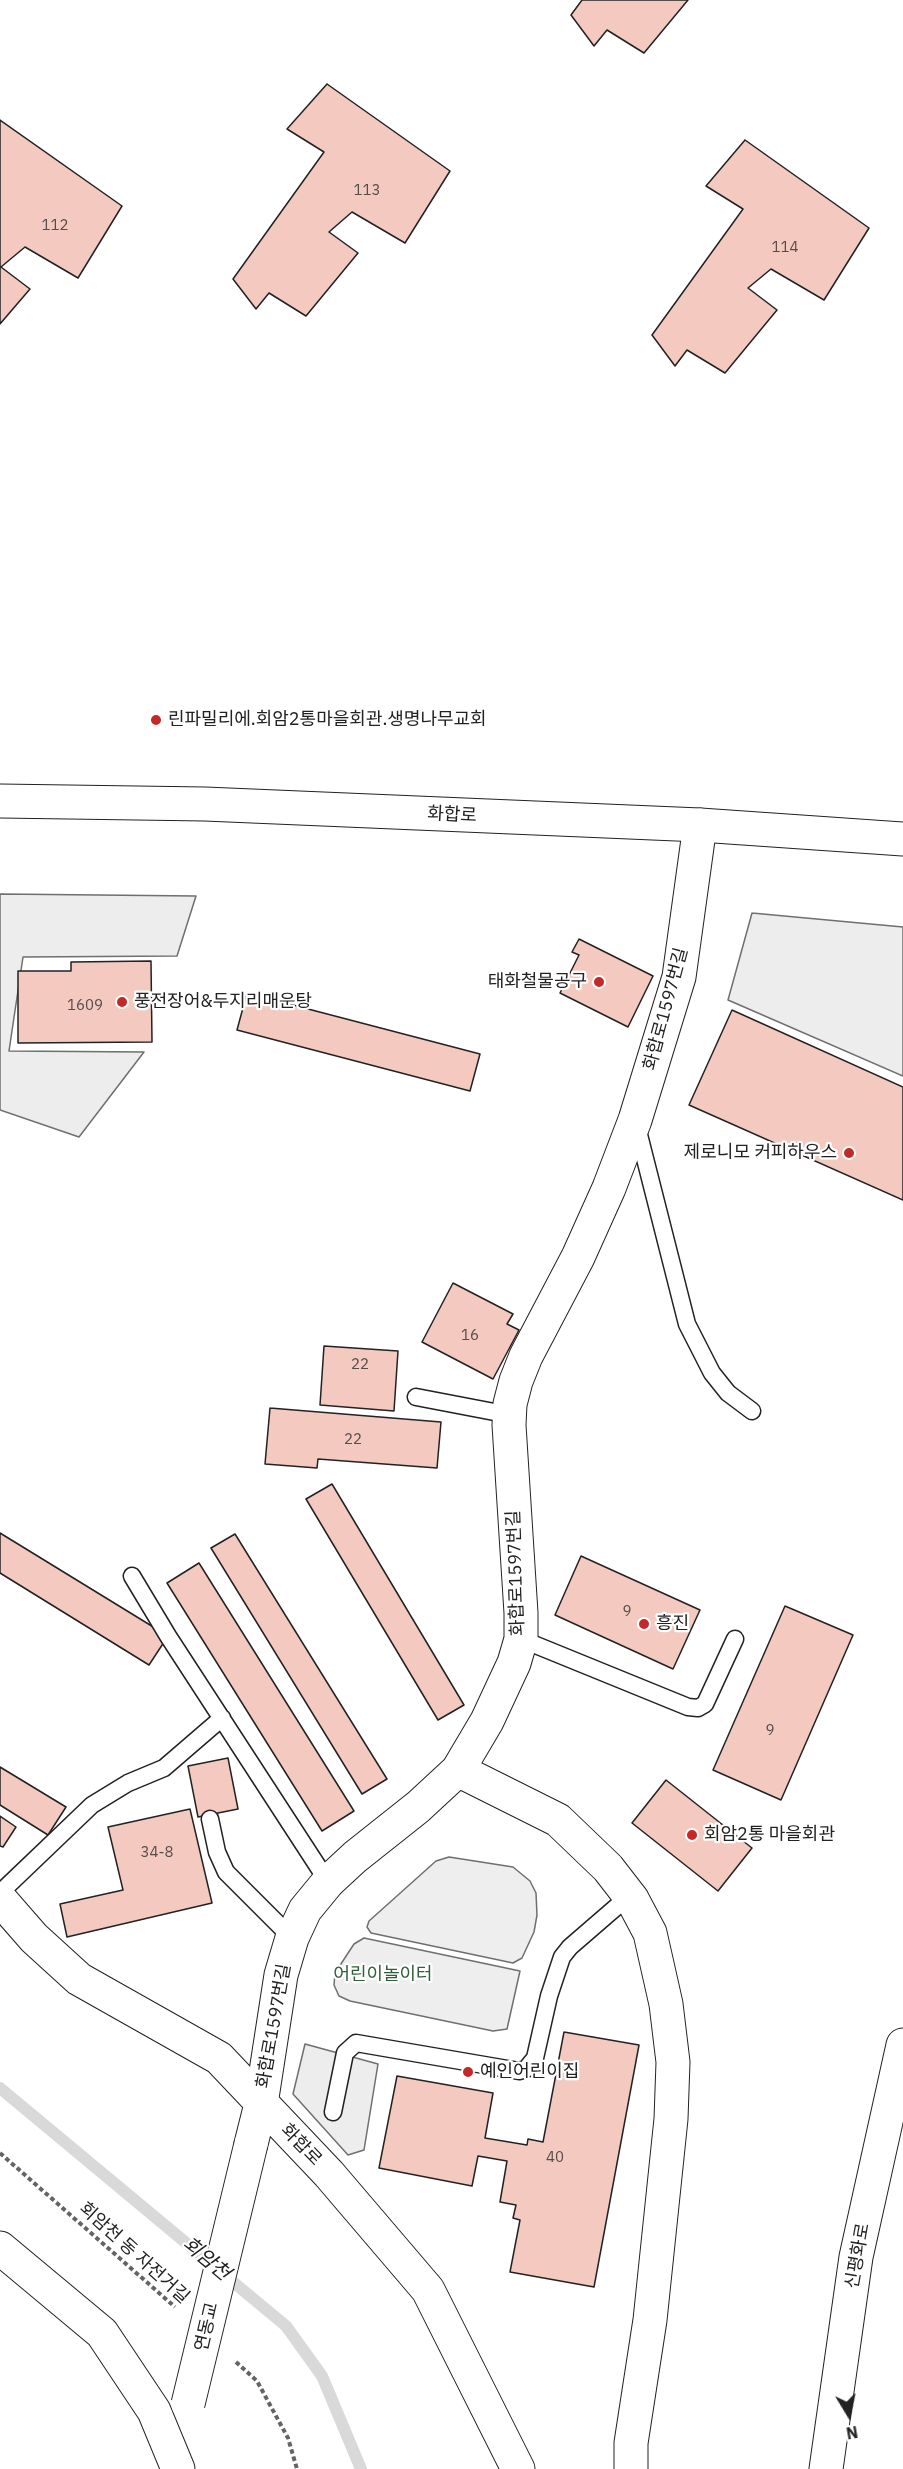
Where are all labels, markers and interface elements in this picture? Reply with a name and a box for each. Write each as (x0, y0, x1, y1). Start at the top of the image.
house number: 113 (354, 182, 380, 200)
house number: 112 (42, 217, 68, 235)
house number: 114 (772, 239, 798, 257)
place label: 린파밀리에.회암2통마을회관.생명나무교회 (168, 709, 487, 731)
marker: 린파밀리에.회암2통마을회관.생명나무교회 (149, 713, 163, 727)
street label: 화합로 (427, 803, 477, 827)
street label: 화합로1597번길 (639, 945, 693, 1073)
place label: 태화철물공구 (488, 971, 587, 993)
marker: 태화철물공구 (592, 975, 606, 989)
place label: 풍전장어&두지리매운탕 (134, 991, 312, 1013)
marker: 풍전장어&두지리매운탕 (115, 995, 129, 1009)
house number: 1609 (67, 997, 103, 1015)
place label: 제로니모 커피하우스 (684, 1142, 837, 1164)
marker: 제로니모 커피하우스 (842, 1146, 856, 1160)
house number: 16 (461, 1327, 479, 1345)
house number: 22 (351, 1356, 369, 1374)
house number: 22 (344, 1431, 362, 1449)
street label: 화합로1597번길 (503, 1510, 529, 1636)
house number: 9 (623, 1603, 631, 1621)
place label: 흥진 (656, 1613, 689, 1635)
marker: 흥진 (637, 1617, 651, 1631)
house number: 9 (766, 1722, 774, 1740)
place label: 회암2통 마을회관 (704, 1824, 835, 1846)
marker: 회암2통 마을회관 (685, 1828, 699, 1842)
house number: 34-8 (141, 1844, 173, 1862)
street label: 화합로1597번길 (252, 1962, 296, 2090)
park label: 어린이놀이터 (333, 1964, 433, 1986)
place label: 예인어린이집 (480, 2061, 579, 2083)
marker: 예인어린이집 (461, 2065, 475, 2079)
street label: 화합로 (276, 2120, 326, 2170)
house number: 40 (546, 2149, 564, 2167)
street label: 회암천 동 자전거길 (74, 2198, 194, 2308)
street label: 신평화로 (842, 2222, 874, 2290)
water label: 회암천 (177, 2232, 235, 2286)
street label: 연동교 (191, 2300, 223, 2354)
north arrow (819, 2385, 879, 2445)
text: N (845, 2422, 860, 2444)

